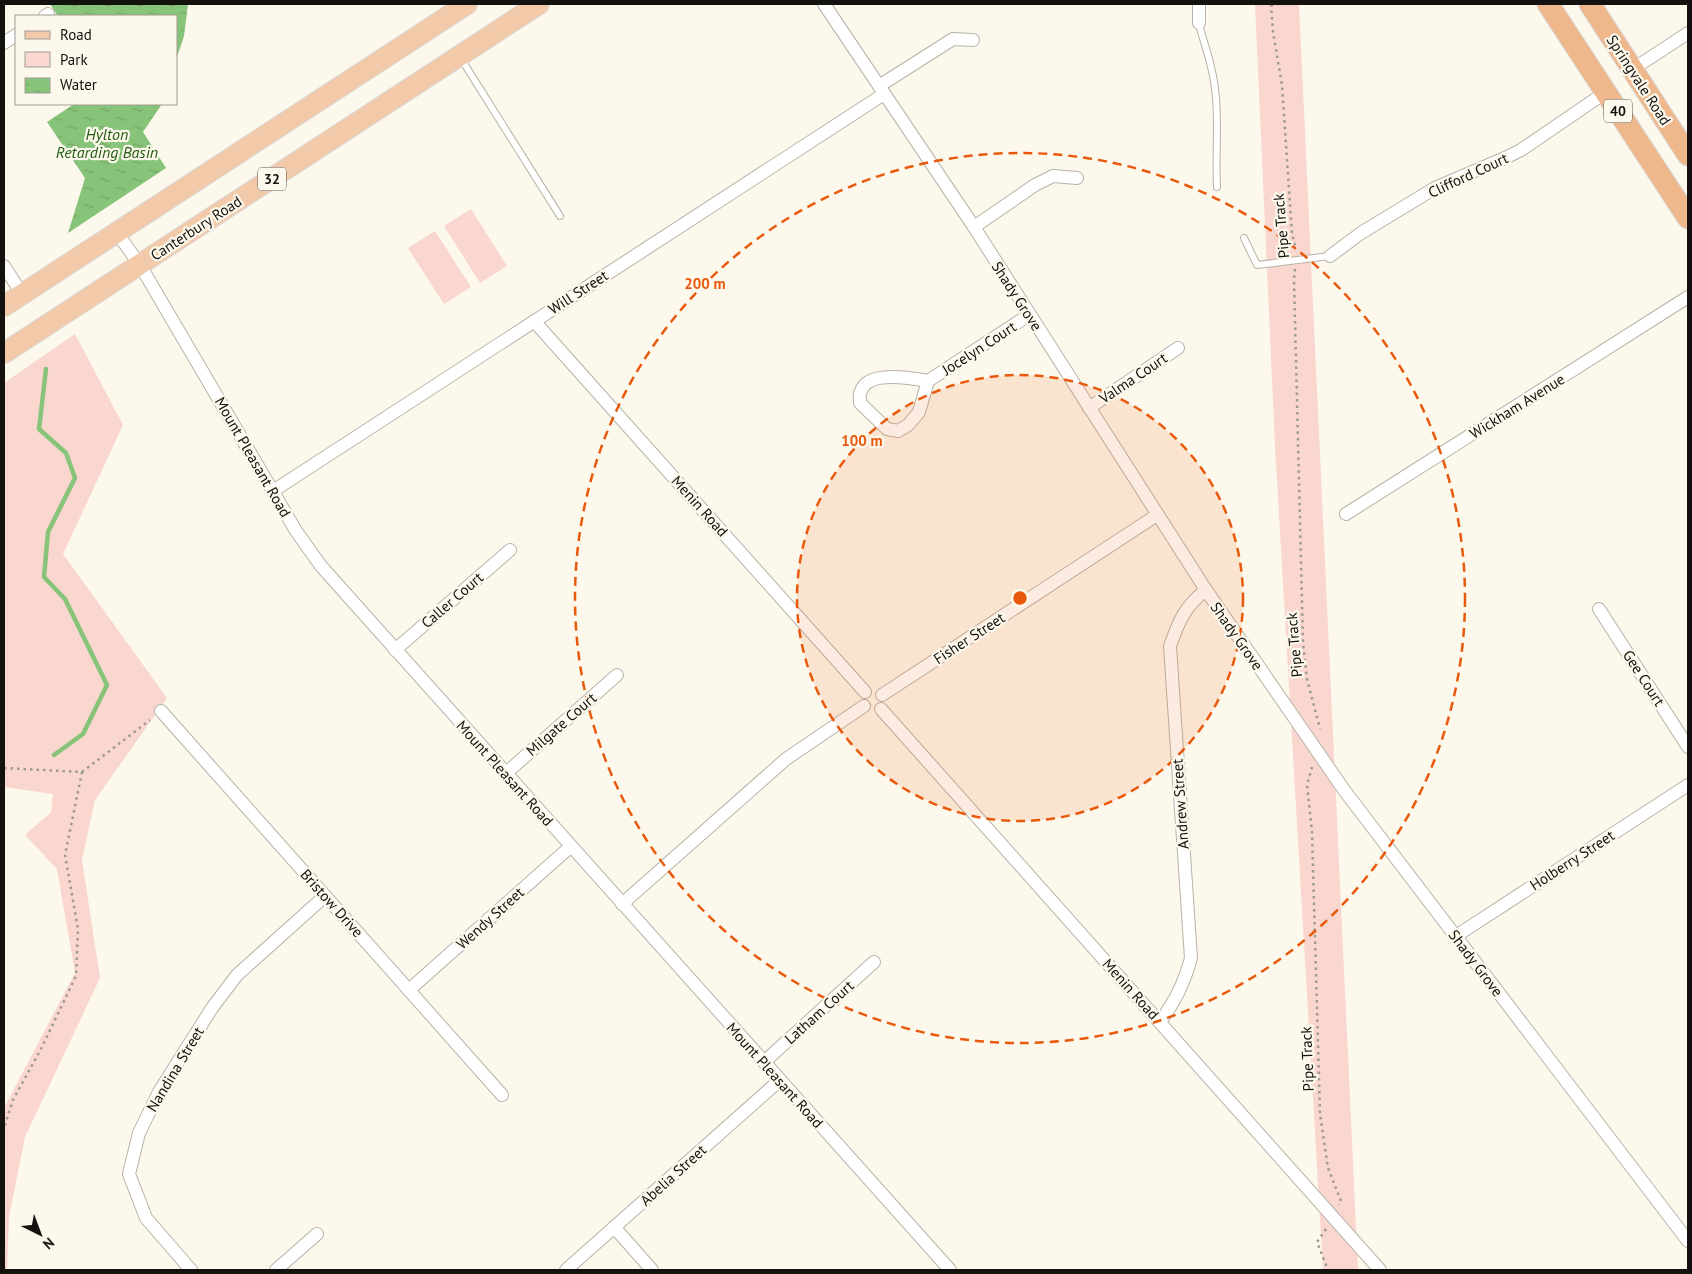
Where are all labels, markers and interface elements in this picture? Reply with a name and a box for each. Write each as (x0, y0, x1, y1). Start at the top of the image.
legend (15, 15, 178, 105)
text: Road (60, 25, 92, 44)
street label: Springvale Road (1603, 31, 1675, 129)
text: Park (60, 50, 88, 69)
text: Water (60, 75, 97, 94)
road number: 40 (1604, 100, 1632, 122)
water label: Hylton Retarding Basin (56, 124, 158, 162)
street label: Clifford Court (1425, 148, 1511, 202)
road number: 32 (258, 168, 286, 190)
street label: Canterbury Road (147, 191, 245, 265)
street label: Pipe Track (1269, 192, 1293, 259)
street label: Shady Grove (988, 258, 1046, 334)
street label: Will Street (545, 266, 611, 318)
text: 200 m (684, 274, 726, 293)
street label: Jocelyn Court (937, 317, 1020, 380)
street label: Valma Court (1095, 348, 1171, 408)
street label: Wickham Avenue (1466, 369, 1568, 443)
street label: Mount Pleasant Road (211, 393, 295, 521)
text: 100 m (841, 431, 883, 450)
street label: Menin Road (668, 472, 732, 540)
street label: Caller Court (417, 568, 487, 632)
centre of rings (1011, 589, 1029, 607)
street label: Shady Grove (1207, 598, 1267, 674)
street label: Fisher Street (930, 608, 1008, 668)
street label: Pipe Track (1282, 611, 1306, 678)
street label: Gee Court (1619, 646, 1669, 710)
street label: Milgate Court (522, 688, 600, 760)
street label: Mount Pleasant Road (452, 716, 558, 830)
street label: Andrew Street (1167, 758, 1193, 850)
street label: Holberry Street (1526, 826, 1618, 894)
street label: Bristow Drive (296, 865, 368, 941)
street label: Wendy Street (452, 883, 528, 953)
street label: Shady Grove (1445, 926, 1507, 1000)
street label: Menin Road (1099, 955, 1163, 1023)
street label: Latham Court (780, 976, 858, 1048)
street label: Mount Pleasant Road (722, 1018, 828, 1132)
street label: Nandina Street (142, 1023, 208, 1115)
street label: Pipe Track (1296, 1025, 1318, 1092)
street label: Abelia Street (636, 1140, 710, 1210)
north arrow (15, 1209, 65, 1259)
text: N (39, 1234, 58, 1253)

